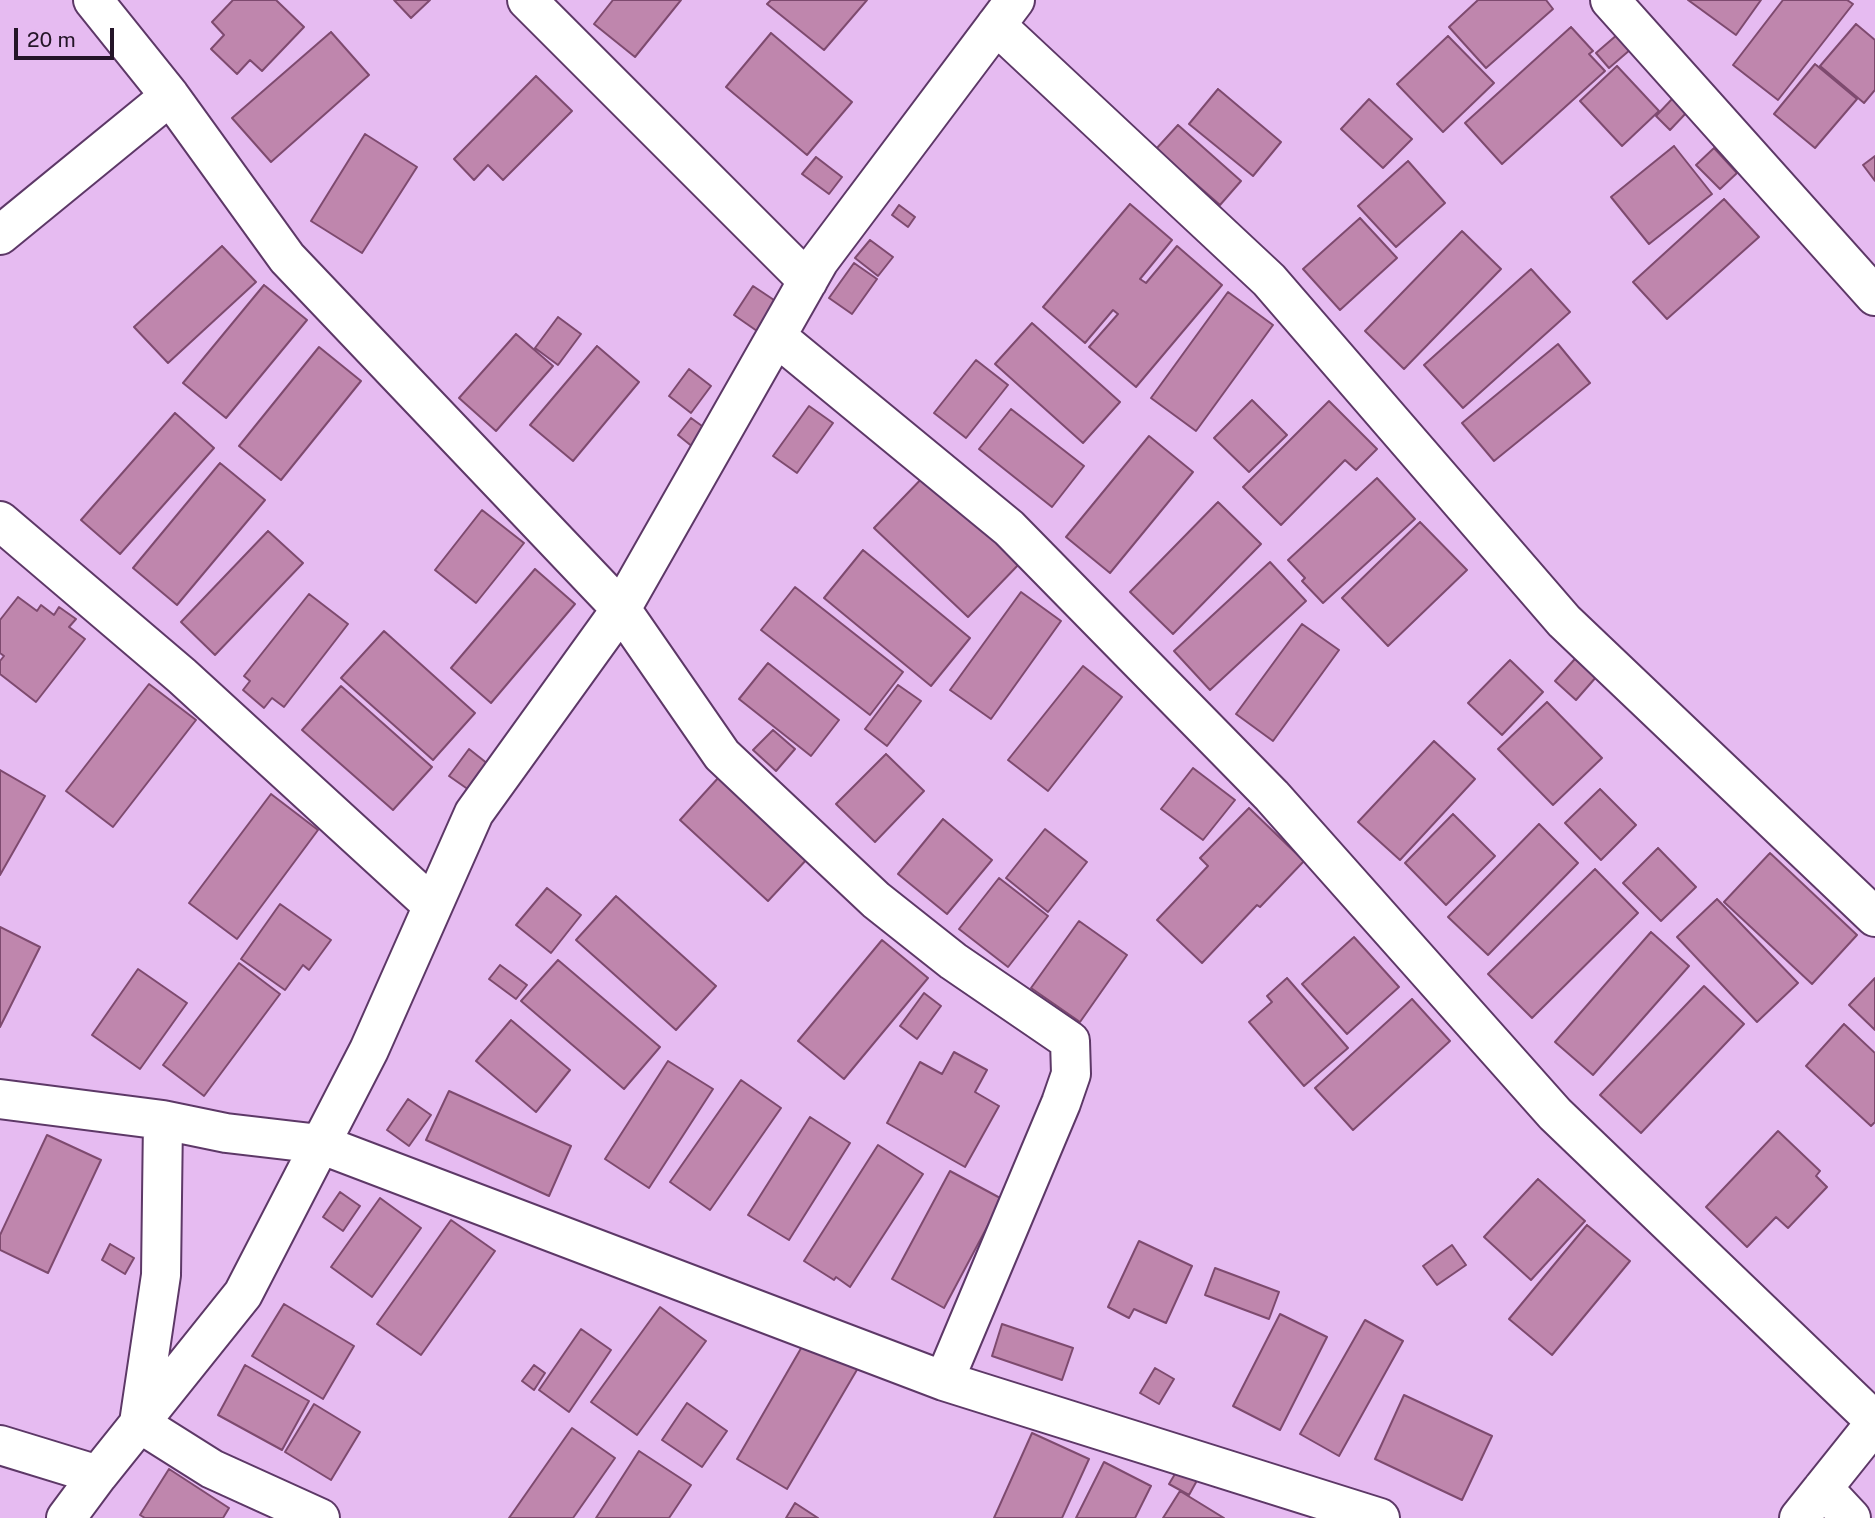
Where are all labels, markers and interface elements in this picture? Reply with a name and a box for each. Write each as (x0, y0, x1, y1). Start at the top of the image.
scale bar (18, 14, 117, 58)
text: 20 m (27, 27, 76, 52)

